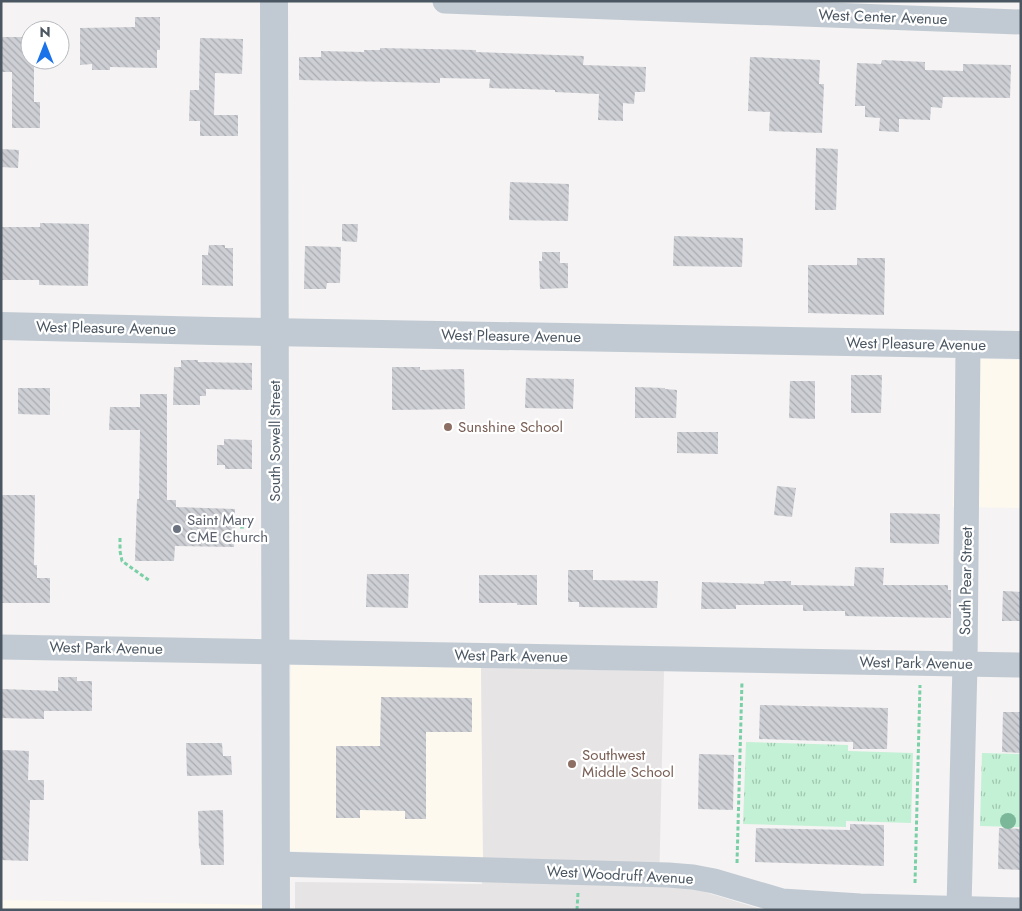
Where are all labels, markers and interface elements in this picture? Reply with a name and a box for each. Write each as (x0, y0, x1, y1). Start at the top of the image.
street label: West Center Avenue (818, 4, 948, 30)
north arrow (20, 20, 70, 70)
text: N (39, 22, 51, 42)
street label: West Pleasure Avenue (36, 316, 176, 340)
street label: West Pleasure Avenue (441, 324, 581, 348)
street label: West Pleasure Avenue (846, 332, 986, 356)
street label: South Sowell Street (264, 380, 286, 502)
place label: Sunshine School (458, 416, 563, 438)
marker: Sunshine School (442, 421, 454, 433)
place label: Saint Mary CME Church (187, 509, 268, 548)
marker: Saint Mary CME Church (171, 523, 183, 535)
street label: South Pear Street (954, 526, 978, 635)
street label: West Park Avenue (49, 636, 163, 660)
street label: West Park Avenue (454, 644, 568, 668)
street label: West Park Avenue (859, 651, 973, 675)
place label: Southwest Middle School (582, 744, 674, 783)
marker: Southwest Middle School (566, 758, 578, 770)
street label: West Woodruff Avenue (546, 860, 694, 890)

